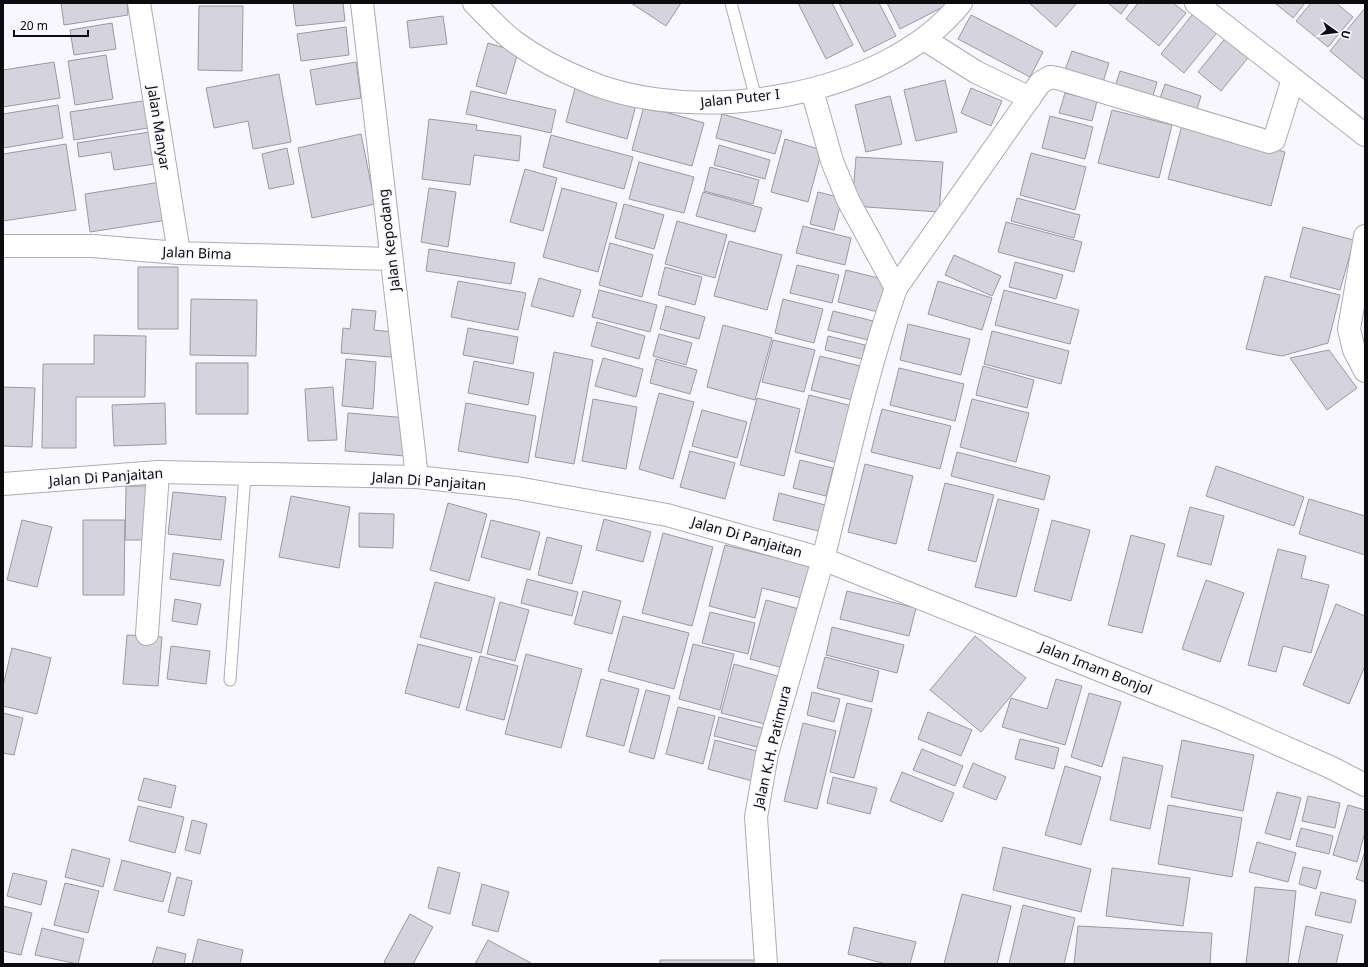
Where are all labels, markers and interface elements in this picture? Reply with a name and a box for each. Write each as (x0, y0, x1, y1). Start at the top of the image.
scale bar (14, 12, 88, 38)
north arrow (1316, 12, 1356, 52)
text: 20 m (20, 17, 48, 34)
text: U (1338, 29, 1354, 40)
street label: Jalan Manyar (143, 82, 176, 172)
street label: Jalan Puter I (697, 84, 781, 111)
street label: Jalan Kepodang (373, 188, 404, 294)
street label: Jalan Bima (160, 242, 232, 263)
street label: Jalan Di Panjaitan (46, 463, 164, 490)
street label: Jalan Di Panjaitan (369, 467, 487, 494)
street label: Jalan Di Panjaitan (688, 511, 805, 561)
street label: Jalan Imam Bonjol (1035, 636, 1155, 699)
street label: Jalan K.H. Patimura (748, 684, 795, 812)

